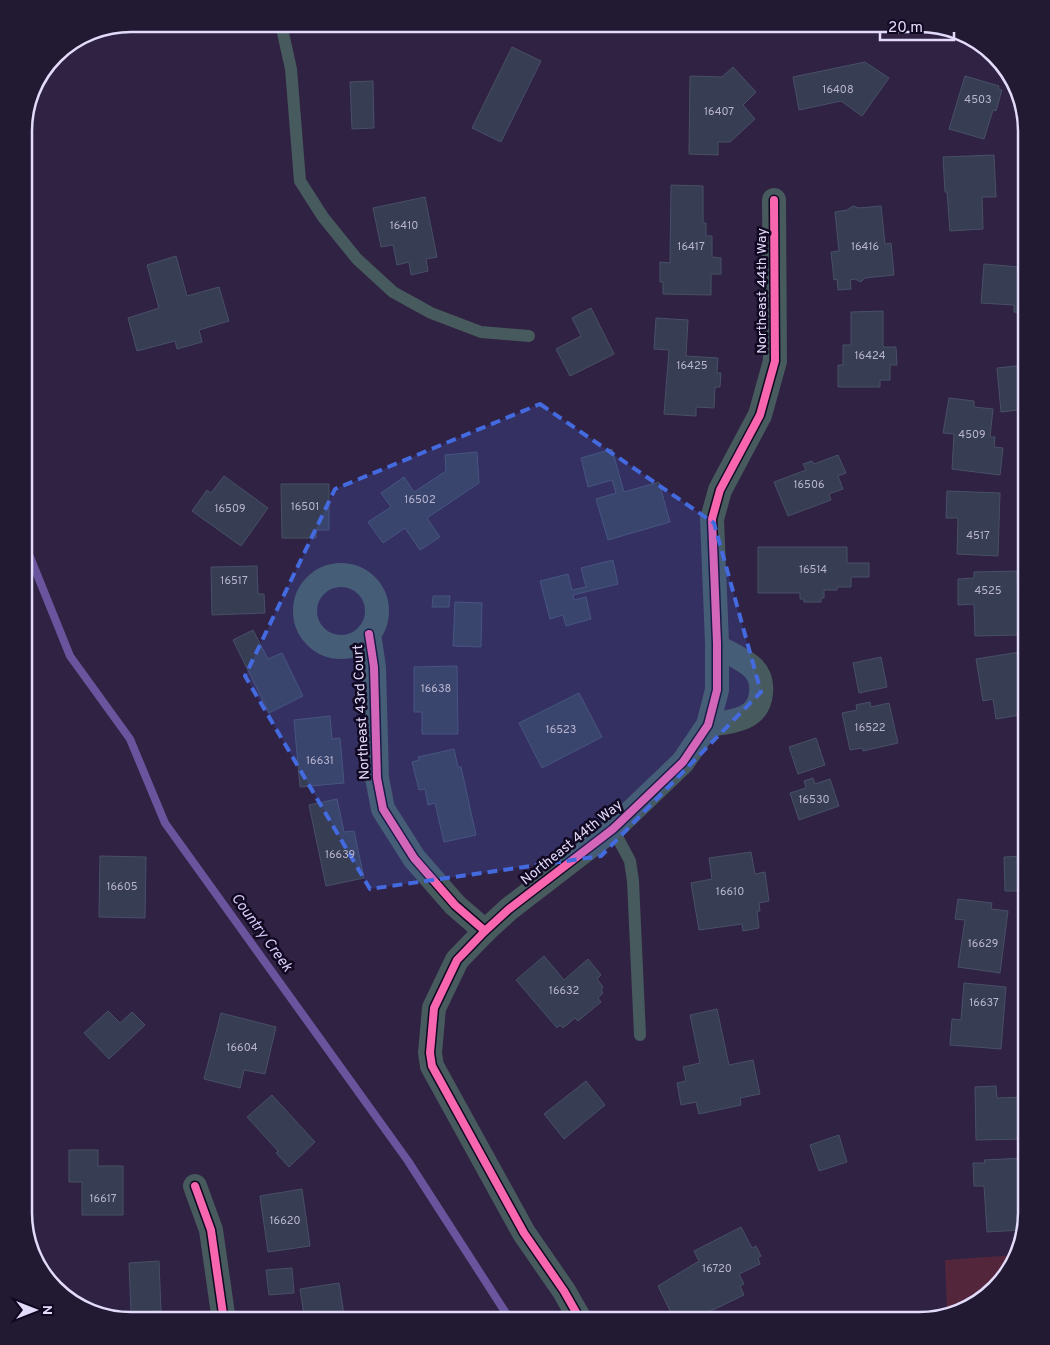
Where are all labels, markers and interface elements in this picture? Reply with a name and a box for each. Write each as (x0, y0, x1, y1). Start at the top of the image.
scale bar (880, 10, 954, 42)
text: 20 m (888, 19, 923, 38)
house number: 16408 (822, 83, 854, 97)
house number: 4503 (964, 93, 992, 107)
house number: 16407 (704, 105, 734, 119)
house number: 16410 (390, 219, 418, 233)
street label: Northeast 44th Way (754, 228, 771, 354)
house number: 16417 (677, 240, 705, 254)
house number: 16416 (851, 240, 879, 254)
house number: 16424 (855, 349, 886, 363)
house number: 16425 (676, 359, 708, 373)
house number: 4509 (958, 428, 986, 442)
house number: 16506 (793, 478, 825, 492)
house number: 16502 (404, 493, 436, 507)
house number: 16501 (291, 500, 319, 514)
house number: 16509 (214, 502, 246, 516)
house number: 4517 (966, 529, 990, 543)
house number: 16514 (799, 563, 827, 577)
house number: 16517 (220, 574, 248, 588)
house number: 4525 (974, 584, 1002, 598)
street label: Northeast 43rd Court (350, 644, 374, 780)
house number: 16638 (421, 682, 451, 696)
house number: 16522 (855, 721, 885, 735)
house number: 16523 (546, 723, 576, 737)
house number: 16631 (306, 754, 334, 768)
house number: 16530 (798, 793, 830, 807)
street label: Northeast 44th Way (518, 797, 626, 889)
house number: 16639 (325, 848, 355, 862)
house number: 16605 (106, 880, 138, 894)
house number: 16610 (716, 885, 744, 899)
water label: Country Creek (226, 890, 296, 976)
house number: 16629 (968, 937, 998, 951)
house number: 16632 (549, 984, 579, 998)
house number: 16637 (969, 996, 999, 1010)
house number: 16604 (226, 1041, 258, 1055)
house number: 16617 (89, 1192, 117, 1206)
house number: 16620 (269, 1214, 301, 1228)
house number: 16720 (702, 1262, 732, 1276)
north arrow (10, 1285, 60, 1335)
text: N (38, 1305, 55, 1315)

